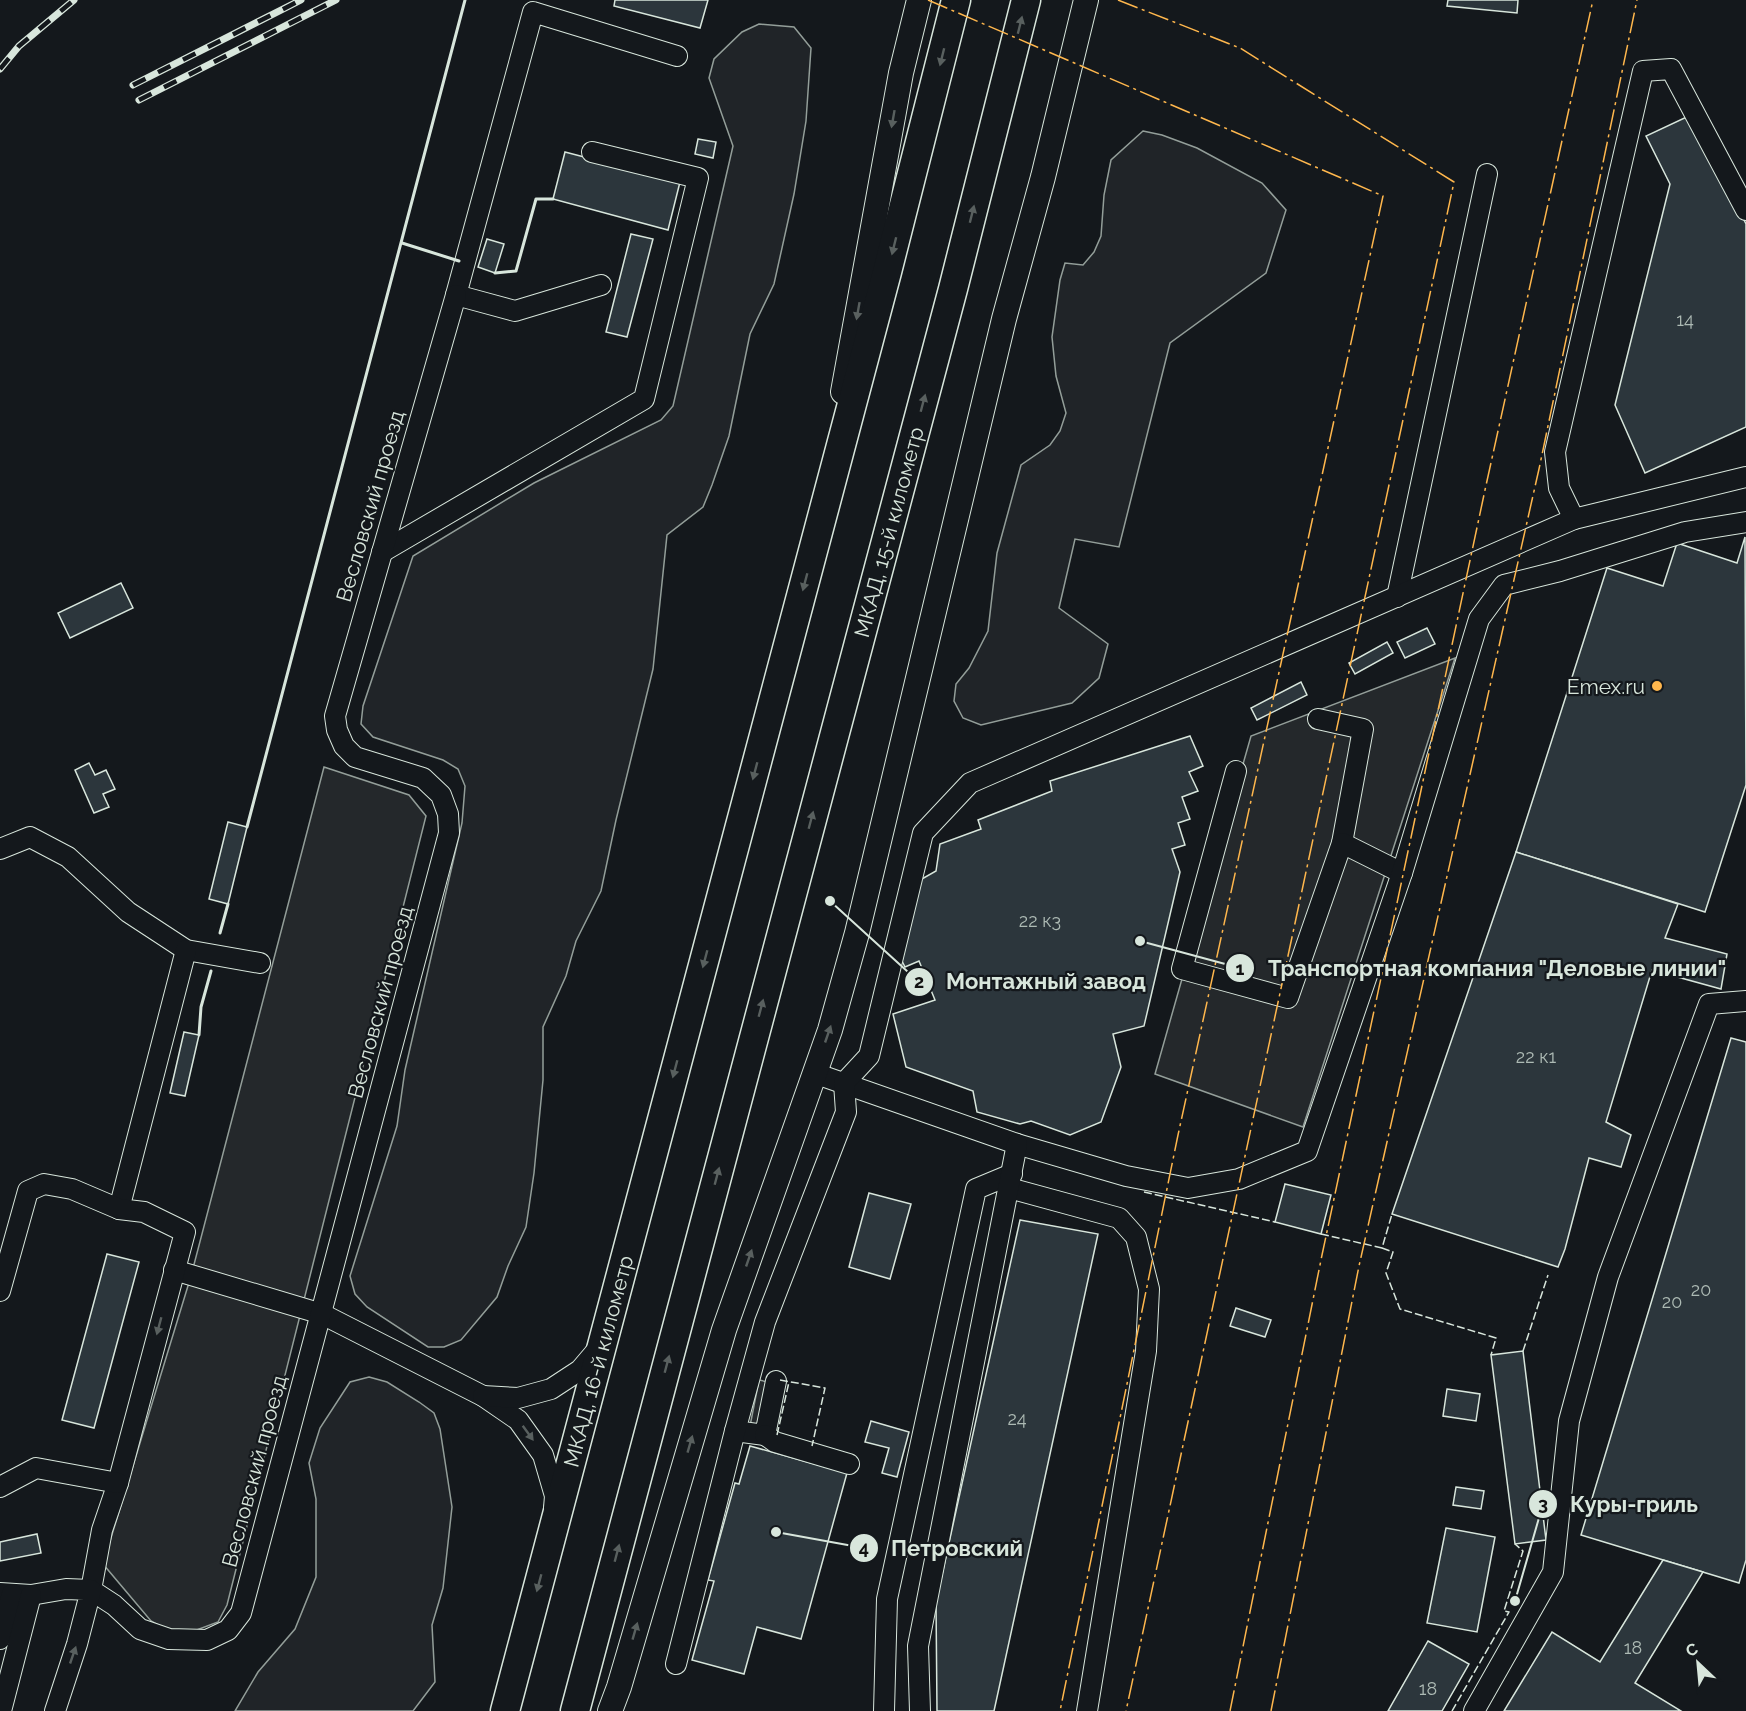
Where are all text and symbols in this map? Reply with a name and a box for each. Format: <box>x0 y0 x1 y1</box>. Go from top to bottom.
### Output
one-way arrow <box>1015 16 1025 34</box>
one-way arrow <box>936 48 946 66</box>
one-way arrow <box>888 109 897 128</box>
one-way arrow <box>968 205 977 223</box>
one-way arrow <box>889 237 898 255</box>
one-way arrow <box>853 301 862 320</box>
house number: 14 <box>1676 309 1694 330</box>
one-way arrow <box>918 393 928 412</box>
street label: Весловский проезд <box>331 407 409 605</box>
street label: МКАД, 15-й километр <box>848 424 928 640</box>
one-way arrow <box>799 573 809 592</box>
place label: Emex.ru <box>1567 674 1645 699</box>
marker: Emex.ru <box>1650 679 1664 693</box>
one-way arrow <box>749 762 759 780</box>
one-way arrow <box>807 811 817 829</box>
street label: Весловский проезд <box>342 903 418 1101</box>
house number: 22 к3 <box>1019 910 1061 931</box>
callout: Транспортная компания "Деловые линии" <box>1225 948 1738 988</box>
one-way arrow <box>699 950 709 968</box>
text: Транспортная компания "Деловые линии" <box>1268 955 1726 981</box>
text: 1 <box>1236 958 1245 979</box>
callout: Монтажный завод <box>904 962 1158 1002</box>
text: Монтажный завод <box>946 968 1146 994</box>
text: 2 <box>914 971 924 992</box>
one-way arrow <box>757 999 767 1018</box>
one-way arrow <box>824 1025 834 1043</box>
house number: 22 к1 <box>1516 1046 1556 1067</box>
one-way arrow <box>670 1060 680 1079</box>
one-way arrow <box>712 1167 722 1185</box>
one-way arrow <box>745 1249 755 1267</box>
street label: МКАД, 16-й километр <box>558 1252 638 1470</box>
house number: 20 <box>1691 1279 1711 1300</box>
house number: 20 <box>1662 1291 1682 1312</box>
one-way arrow <box>154 1317 163 1335</box>
one-way arrow <box>662 1355 672 1374</box>
street label: Весловский проезд <box>216 1372 292 1570</box>
house number: 24 <box>1007 1408 1027 1429</box>
one-way arrow <box>522 1425 534 1441</box>
one-way arrow <box>686 1435 695 1453</box>
callout: Куры-гриль <box>1528 1484 1710 1524</box>
text: Куры-гриль <box>1570 1491 1698 1517</box>
text: 3 <box>1538 1493 1548 1514</box>
callout: Петровский <box>849 1528 1035 1568</box>
text: Петровский <box>891 1535 1023 1561</box>
text: 4 <box>859 1537 869 1558</box>
one-way arrow <box>612 1544 622 1562</box>
one-way arrow <box>534 1574 544 1592</box>
one-way arrow <box>631 1622 640 1640</box>
north arrow <box>1668 1633 1728 1693</box>
house number: 18 <box>1624 1637 1642 1658</box>
text: С <box>1683 1639 1701 1661</box>
one-way arrow <box>69 1646 79 1664</box>
house number: 18 <box>1419 1678 1437 1699</box>

